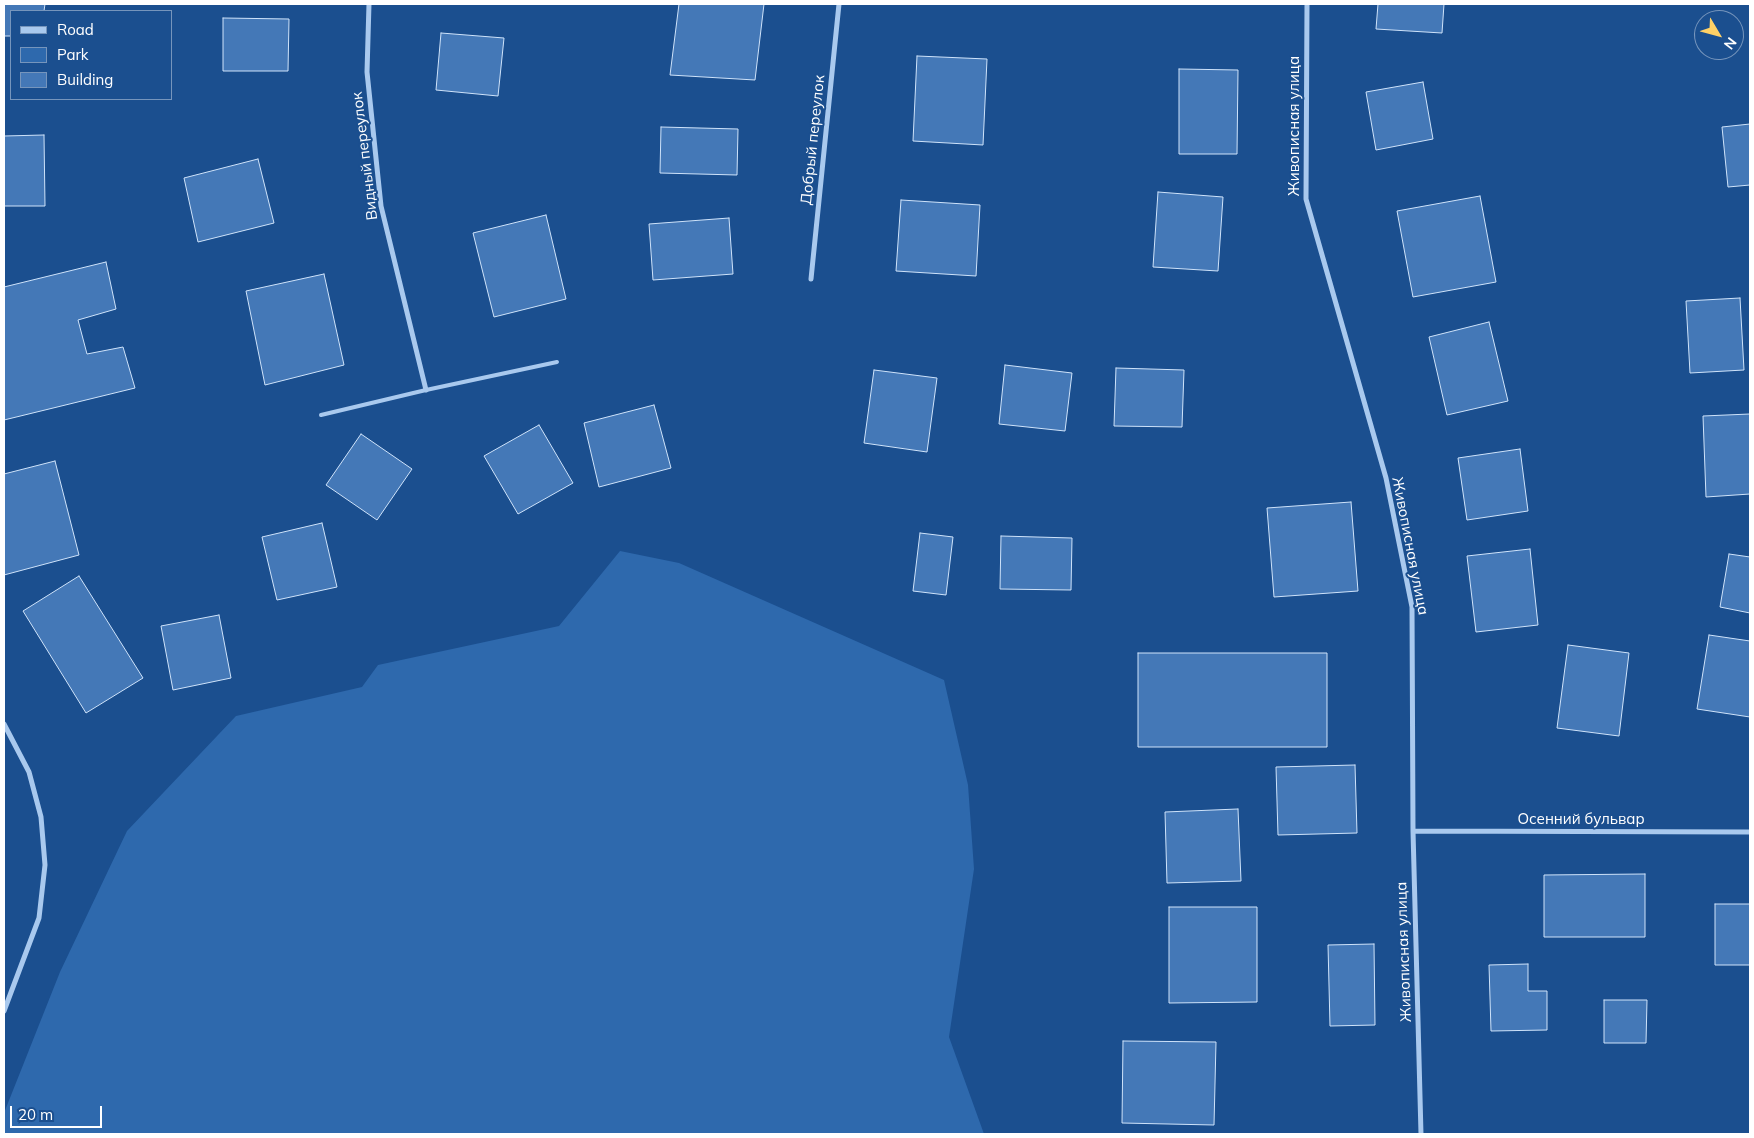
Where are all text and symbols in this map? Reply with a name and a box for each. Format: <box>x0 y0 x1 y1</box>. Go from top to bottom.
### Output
legend <box>10 10 172 100</box>
north arrow <box>1694 10 1744 60</box>
text: Road <box>57 20 94 39</box>
text: N <box>1720 34 1741 53</box>
text: Park <box>57 45 89 64</box>
street label: Живописная улица <box>1285 56 1303 196</box>
text: Building <box>57 70 113 89</box>
street label: Добрый переулок <box>797 74 829 206</box>
street label: Видный переулок <box>348 91 382 221</box>
street label: Живописная улица <box>1388 475 1432 617</box>
street label: Осенний бульвар <box>1517 810 1645 828</box>
street label: Живописная улица <box>1393 882 1415 1022</box>
scale bar <box>12 1096 105 1128</box>
text: 20 m <box>18 1105 53 1124</box>

